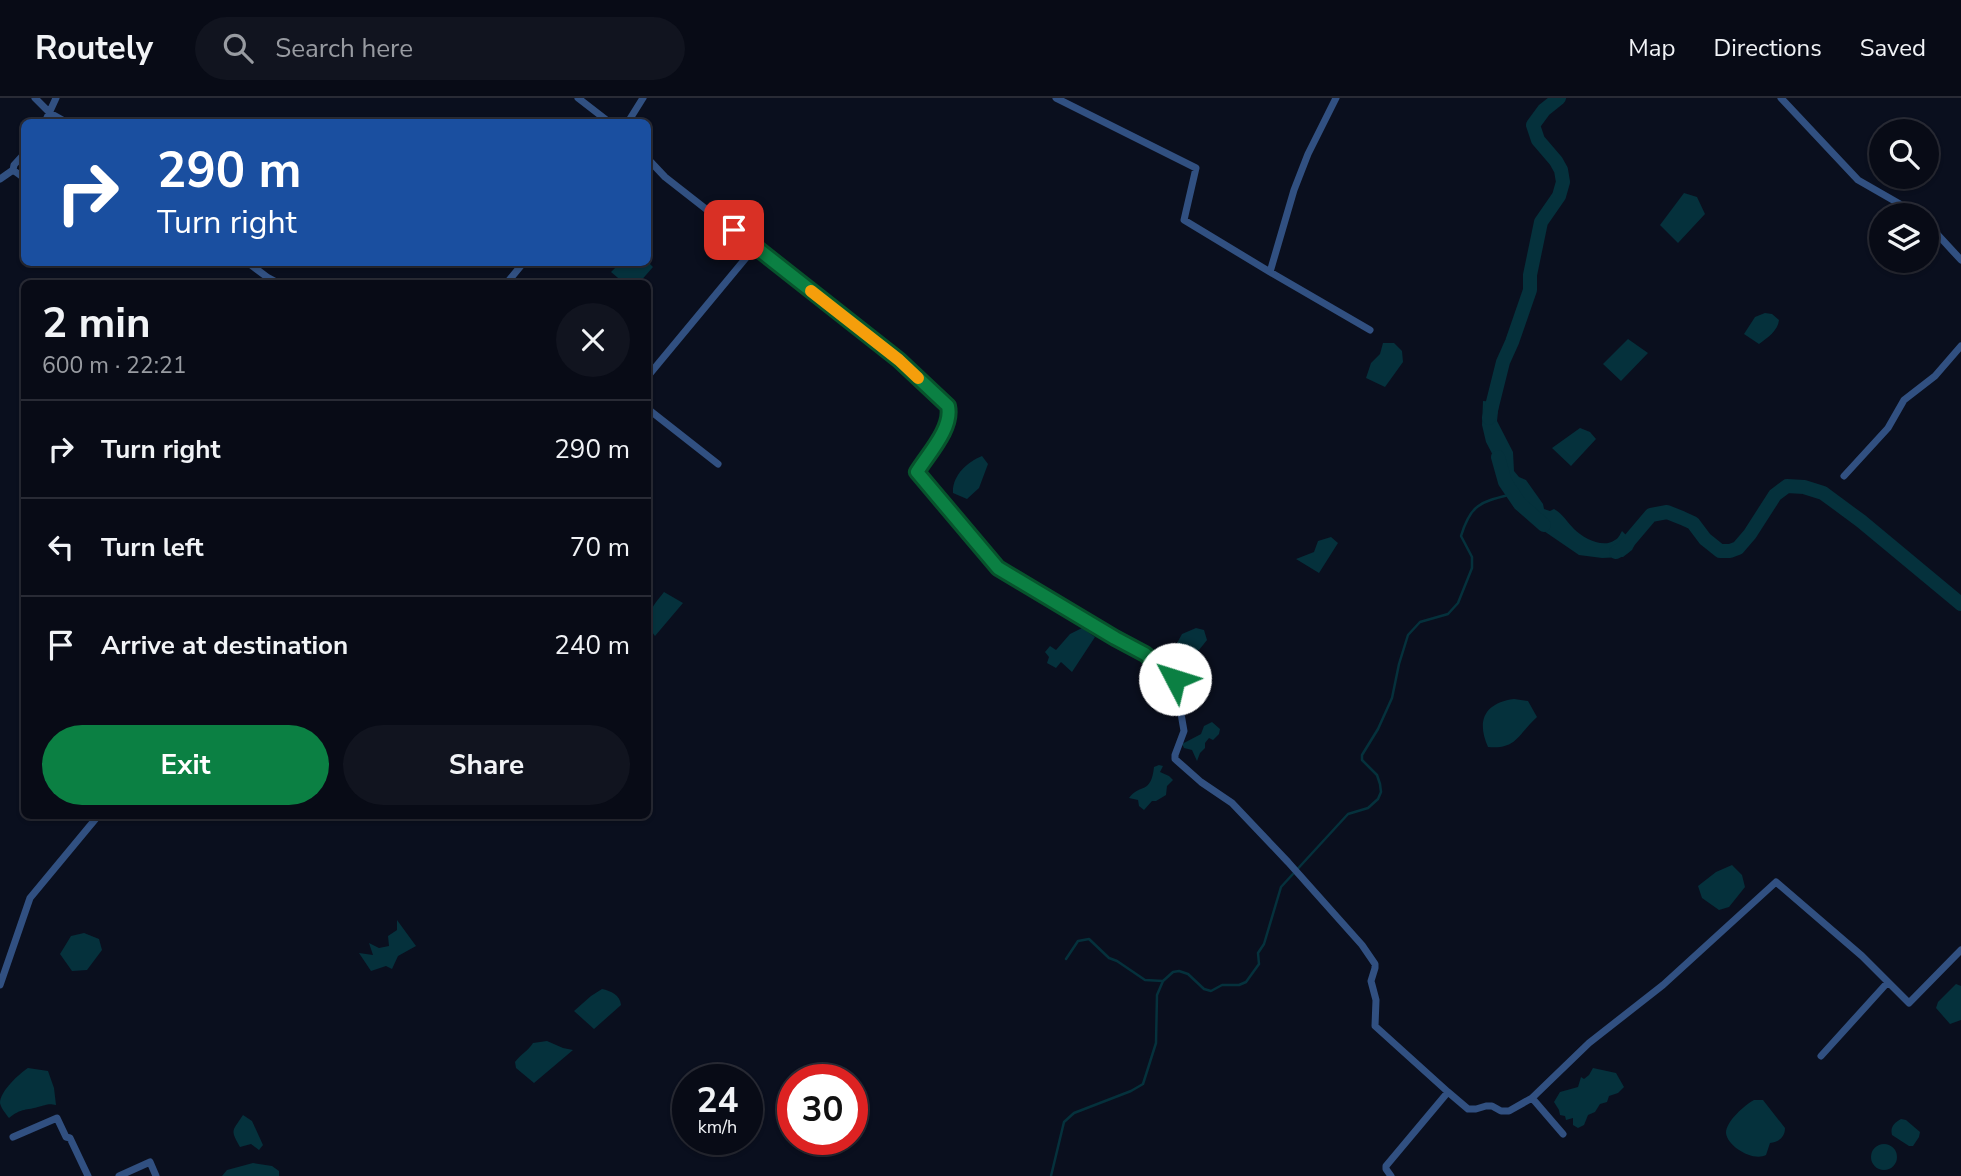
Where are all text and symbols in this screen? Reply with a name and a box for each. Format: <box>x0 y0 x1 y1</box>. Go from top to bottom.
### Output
search box <box>195 17 685 80</box>
text: Routely <box>35 26 153 71</box>
icon: search <box>219 29 257 67</box>
text: Search here <box>275 31 413 66</box>
text: Map <box>1628 32 1675 64</box>
text: Directions <box>1713 32 1822 64</box>
text: Saved <box>1860 32 1926 64</box>
map controls <box>1869 119 1939 273</box>
button: search <box>1869 119 1939 189</box>
text: 290 m <box>157 137 301 204</box>
icon: right <box>42 147 133 238</box>
pin <box>704 200 764 260</box>
text: Turn right <box>157 201 297 244</box>
button: layers <box>1869 203 1939 273</box>
icon: arrive <box>715 211 753 249</box>
text: 2 min <box>42 295 151 352</box>
button: close <box>556 303 630 377</box>
text: 600 m · 22:21 <box>42 350 187 381</box>
icon: right <box>42 430 80 468</box>
text: Turn right <box>101 432 220 467</box>
text: 290 m <box>554 432 630 467</box>
icon: left <box>42 528 80 566</box>
text: Turn left <box>101 530 204 565</box>
text: 70 m <box>570 530 630 565</box>
icon: arrive <box>42 626 80 664</box>
text: Arrive at destination <box>101 628 348 663</box>
text: 240 m <box>554 628 630 663</box>
position arrow <box>1138 642 1212 716</box>
button: Exit <box>42 725 329 805</box>
button: Share <box>343 725 630 805</box>
speed limit sign: 30 <box>777 1064 868 1155</box>
text: 24 <box>696 1077 739 1124</box>
text: km/h <box>698 1115 737 1139</box>

